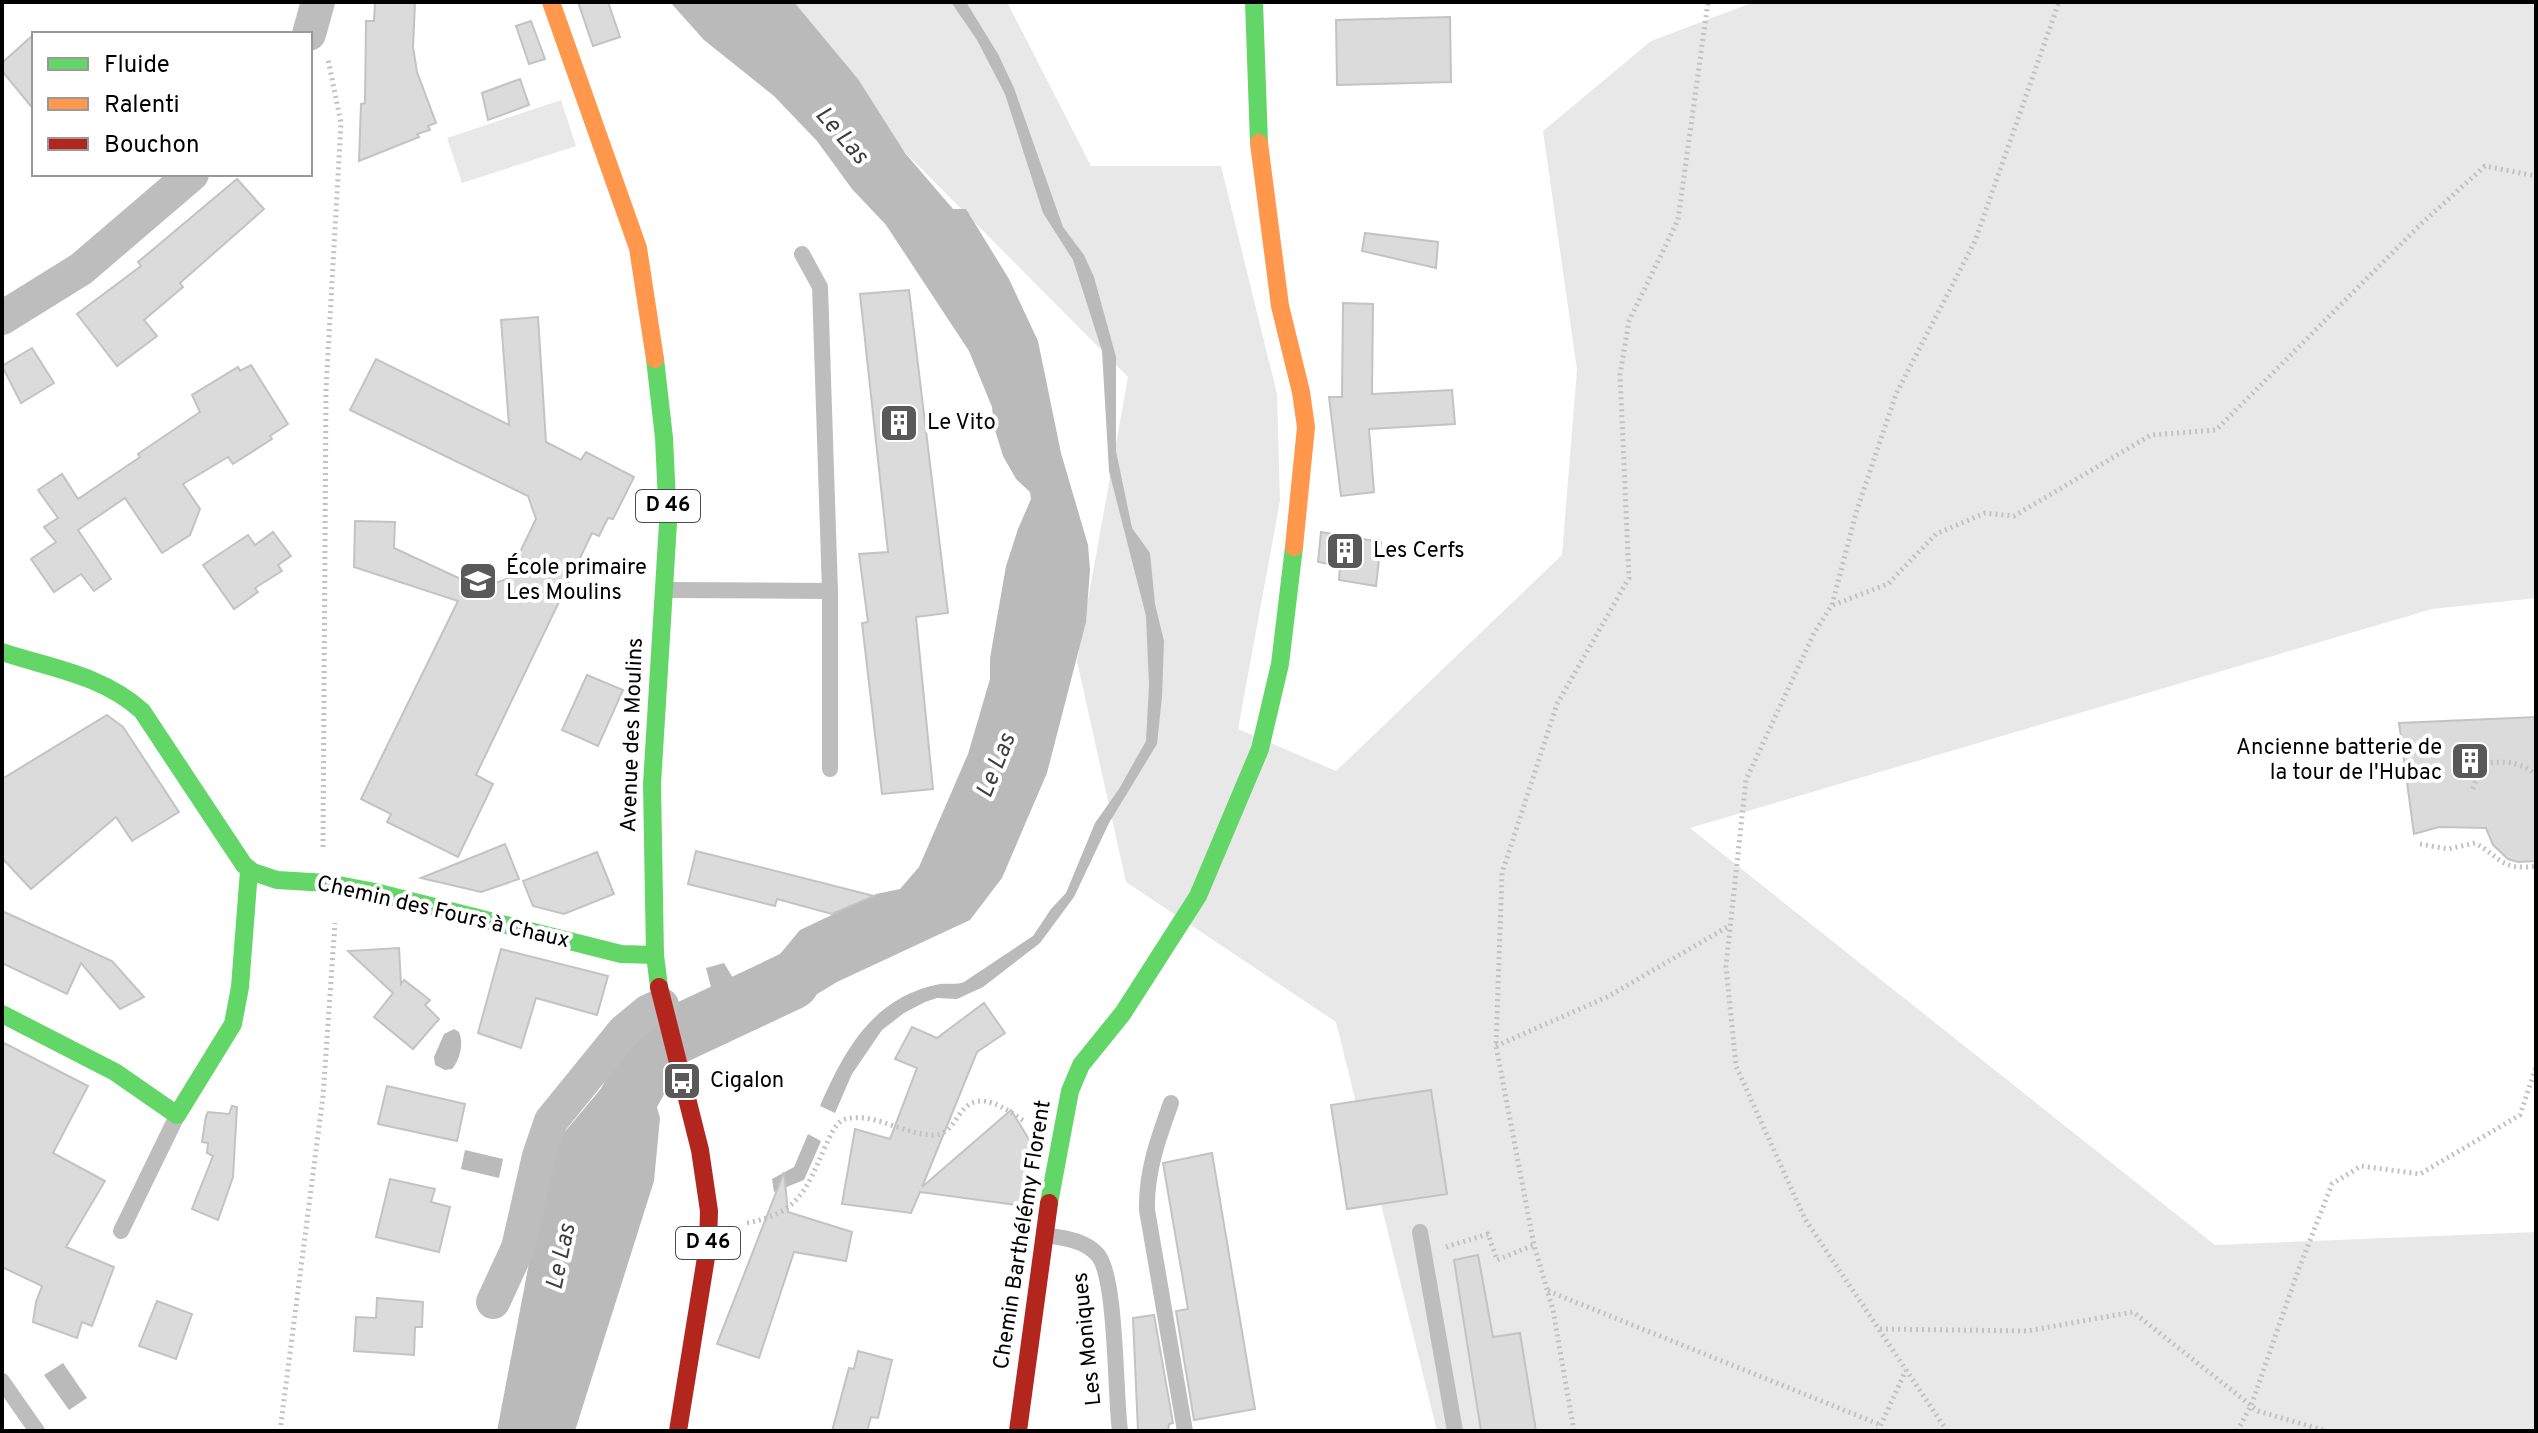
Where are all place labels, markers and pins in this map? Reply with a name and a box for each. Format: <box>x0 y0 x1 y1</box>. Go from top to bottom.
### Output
building icon: Le Vito <box>878 402 920 444</box>
place label: Le Vito <box>927 410 996 437</box>
building icon: Les Cerfs <box>1324 530 1366 572</box>
place label: Les Cerfs <box>1373 538 1465 565</box>
place label: École primaire Les Moulins <box>506 553 647 607</box>
school or university icon: École primaire Les Moulins <box>457 560 499 602</box>
place label: Ancienne batterie de la tour de l'Hubac <box>2236 735 2442 787</box>
building icon: Ancienne batterie de la tour de l'Hubac <box>2449 740 2491 782</box>
bus stop icon: Cigalon <box>661 1060 703 1102</box>
place label: Cigalon <box>710 1068 784 1095</box>

